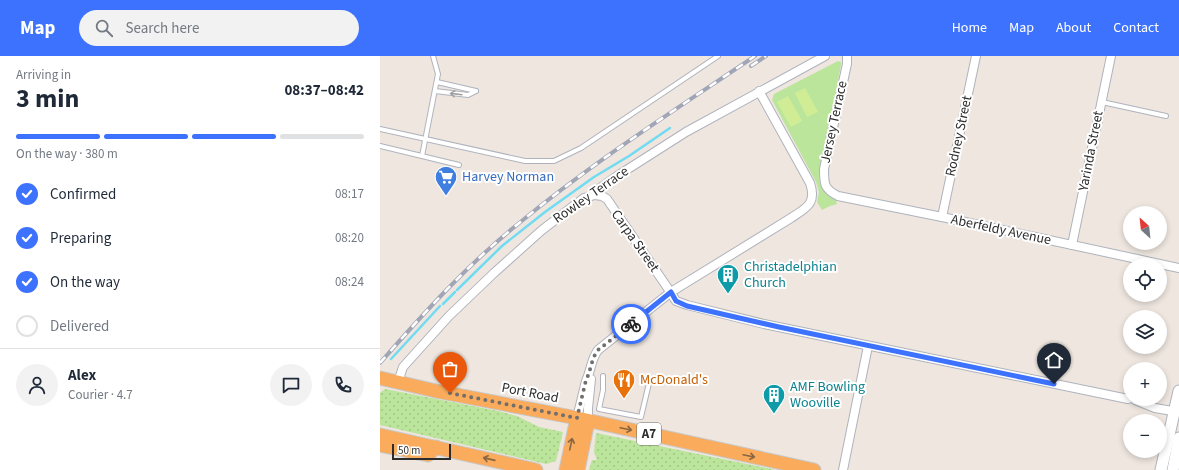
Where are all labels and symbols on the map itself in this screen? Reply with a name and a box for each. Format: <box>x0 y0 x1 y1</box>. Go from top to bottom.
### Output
street label: Jersey Terrace <box>816 79 852 165</box>
one-way arrow <box>450 90 463 98</box>
street label: Rodney Street <box>941 93 977 178</box>
street label: Yarinda Street <box>1073 109 1109 194</box>
street label: Rowley Terrace <box>549 161 633 229</box>
supermarket icon: Harvey Norman <box>433 164 459 197</box>
place label: Harvey Norman <box>462 167 554 187</box>
street label: Carpa Street <box>606 206 664 277</box>
north arrow <box>1123 206 1167 250</box>
street label: Aberfeldy Avenue <box>949 210 1053 250</box>
place label: Christadelphian Church <box>744 257 837 293</box>
building icon: Christadelphian Church <box>715 262 741 295</box>
courier <box>611 304 651 344</box>
pin <box>1037 343 1071 384</box>
pin <box>433 352 467 393</box>
restaurant icon: McDonald's <box>611 367 637 400</box>
place label: McDonald's <box>640 370 708 390</box>
place label: AMF Bowling Wooville <box>790 377 865 413</box>
street label: Port Road <box>500 378 560 408</box>
building icon: AMF Bowling Wooville <box>761 382 787 415</box>
road number: A7 <box>637 423 661 445</box>
one-way arrow <box>619 426 632 434</box>
one-way arrow <box>568 438 576 451</box>
scale bar <box>392 442 451 461</box>
one-way arrow <box>742 452 755 460</box>
one-way arrow <box>483 454 496 462</box>

